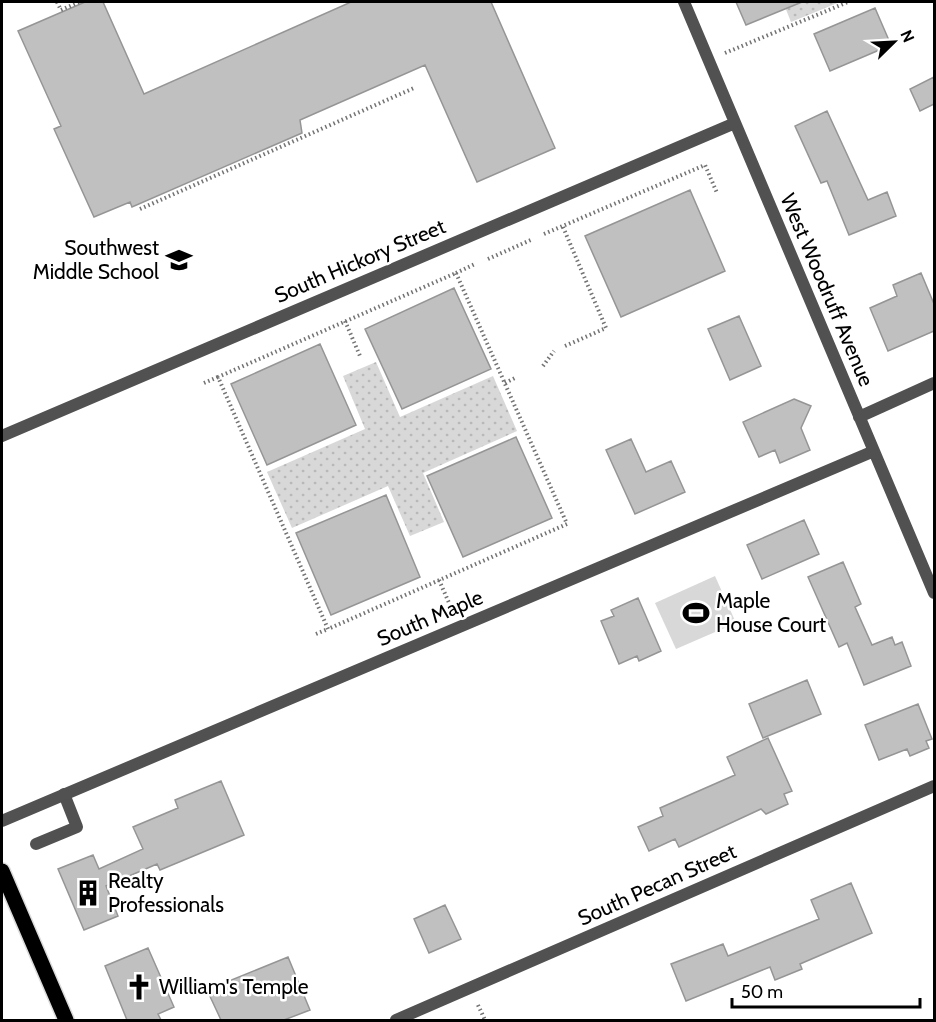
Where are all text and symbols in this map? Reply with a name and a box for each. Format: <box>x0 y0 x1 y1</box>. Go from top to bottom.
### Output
north arrow <box>864 12 924 72</box>
text: N <box>896 27 918 45</box>
street label: West Woodruff Avenue <box>776 190 879 390</box>
street label: South Hickory Street <box>271 213 449 308</box>
place label: Southwest Middle School <box>33 235 159 284</box>
school or university icon: Southwest Middle School <box>164 245 194 275</box>
street label: South Maple <box>373 584 487 651</box>
place label: Maple House Court <box>716 588 826 637</box>
sports icon: Maple House Court <box>681 598 711 628</box>
street label: South Pecan Street <box>574 838 740 931</box>
place label: Realty Professionals <box>108 868 224 917</box>
building icon: Realty Professionals <box>73 878 103 908</box>
scale bar <box>732 971 920 1009</box>
church icon: William's Temple <box>124 972 154 1002</box>
place label: William's Temple <box>159 974 309 999</box>
text: 50 m <box>741 981 783 1003</box>

